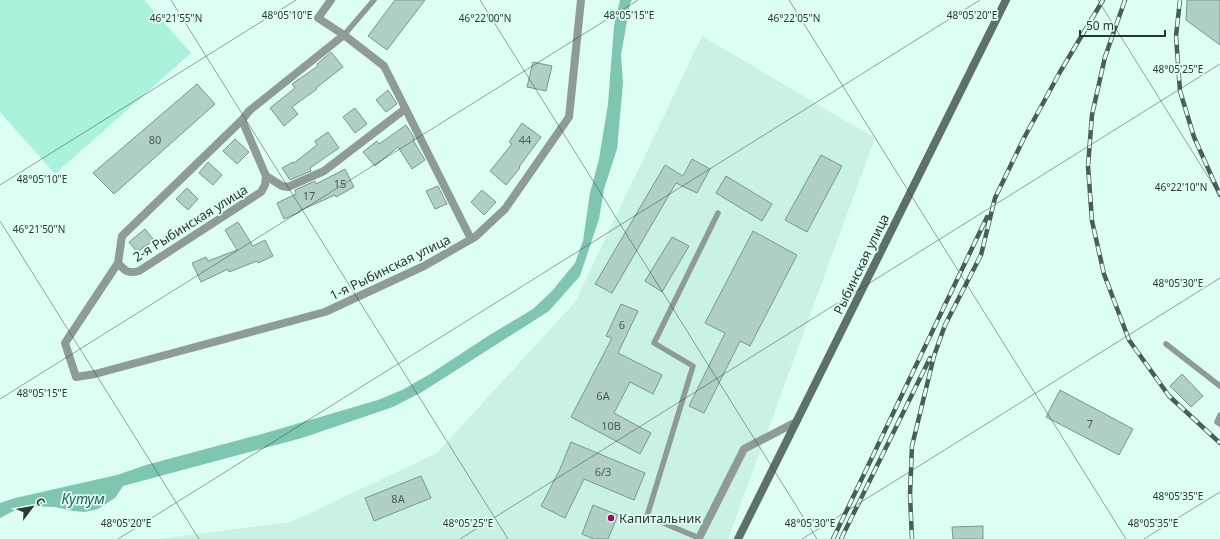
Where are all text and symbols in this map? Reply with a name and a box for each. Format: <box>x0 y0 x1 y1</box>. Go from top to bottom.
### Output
text: 48°05'10"E <box>262 8 312 22</box>
text: 48°05'15"E <box>604 8 654 22</box>
text: 48°05'20"E <box>947 8 997 22</box>
text: 46°21'55"N <box>150 11 202 25</box>
text: 46°22'00"N <box>459 11 511 25</box>
text: 46°22'05"N <box>768 11 820 25</box>
scale bar <box>1080 12 1165 38</box>
text: 50 m <box>1086 17 1114 34</box>
text: 48°05'25"E <box>1153 62 1203 76</box>
house number: 80 <box>149 132 161 147</box>
house number: 44 <box>519 132 532 147</box>
text: 48°05'10"E <box>17 172 67 186</box>
house number: 15 <box>334 176 346 191</box>
street label: 2-я Рыбинская улица <box>129 180 251 266</box>
text: 46°22'10"N <box>1155 180 1207 194</box>
house number: 17 <box>303 188 315 203</box>
street label: Рыбинская улица <box>829 211 893 317</box>
text: 46°21'50"N <box>13 222 65 236</box>
street label: 1-я Рыбинская улица <box>327 230 453 304</box>
text: 48°05'30"E <box>1153 276 1203 290</box>
house number: 6 <box>619 317 625 332</box>
text: 48°05'15"E <box>17 386 67 400</box>
house number: 6А <box>596 388 611 403</box>
house number: 7 <box>1087 416 1093 431</box>
house number: 10В <box>601 418 621 433</box>
house number: 6/3 <box>595 464 611 479</box>
north arrow <box>12 487 52 527</box>
water label: Кутум <box>61 489 105 508</box>
text: 48°05'35"E <box>1153 489 1203 503</box>
house number: 8А <box>391 491 406 506</box>
text: С <box>33 494 49 508</box>
place label: Капитальник <box>619 509 701 527</box>
marker: Капитальник <box>606 513 616 523</box>
text: 48°05'20"E <box>101 516 151 530</box>
text: 48°05'25"E <box>443 516 493 530</box>
text: 48°05'30"E <box>785 516 835 530</box>
text: 48°05'35"E <box>1128 516 1178 530</box>

